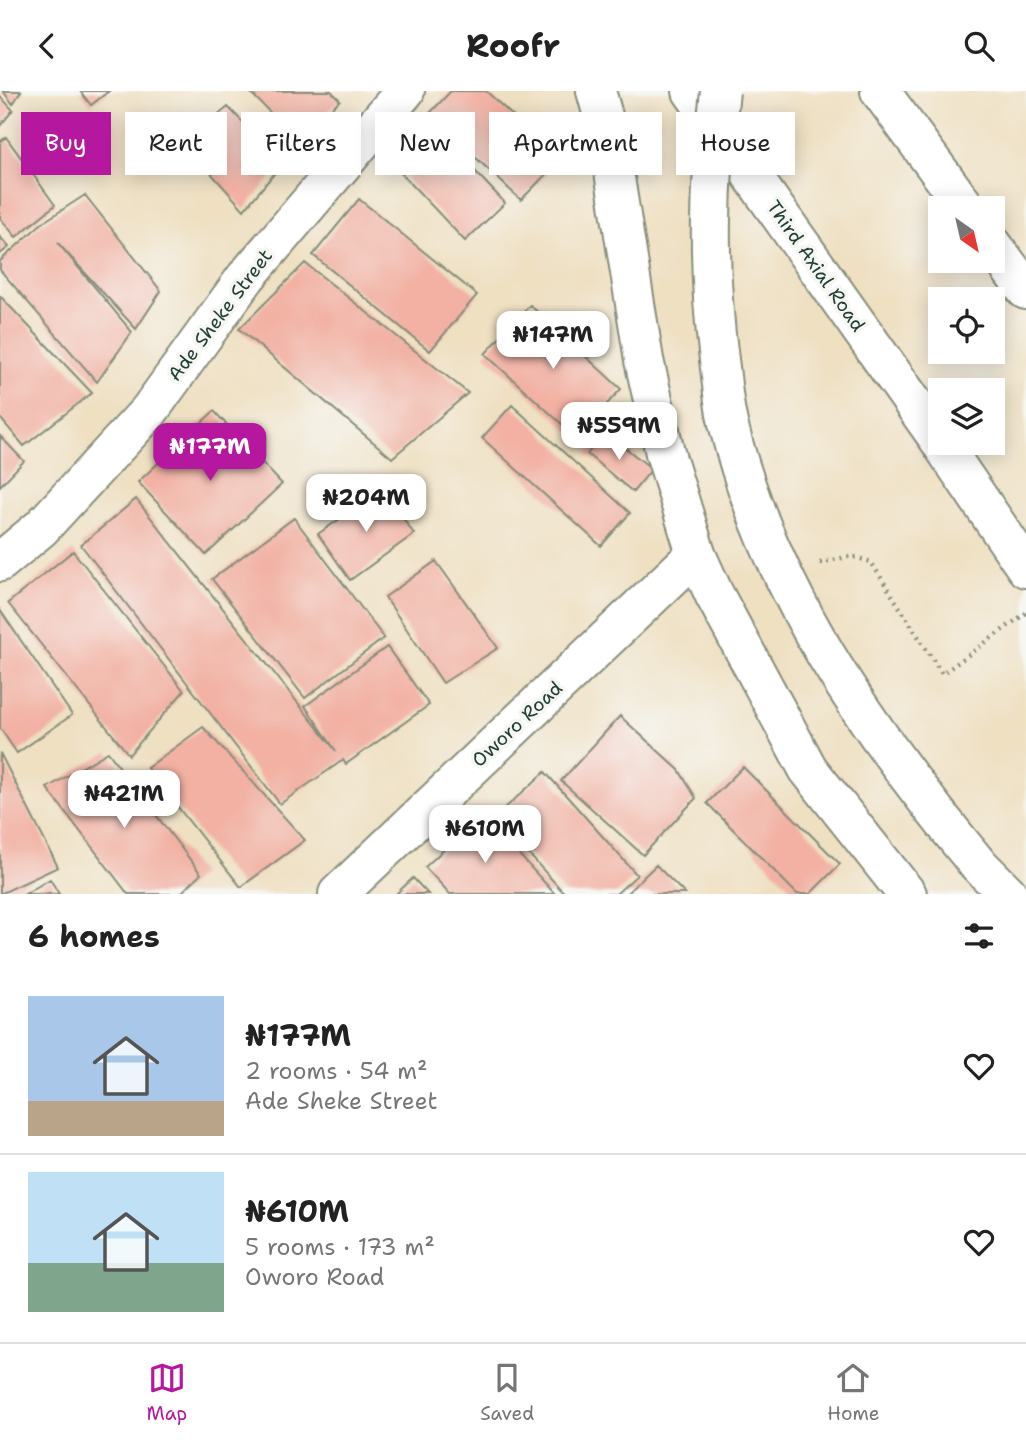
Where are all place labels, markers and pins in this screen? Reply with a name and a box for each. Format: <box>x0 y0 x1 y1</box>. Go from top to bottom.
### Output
pin: ₦147M <box>504 311 602 371</box>
pin: ₦559M <box>570 403 668 462</box>
pin: ₦177M <box>161 423 259 483</box>
pin: ₦204M <box>317 475 415 534</box>
pin: ₦421M <box>75 771 173 830</box>
pin: ₦610M <box>436 805 534 865</box>

